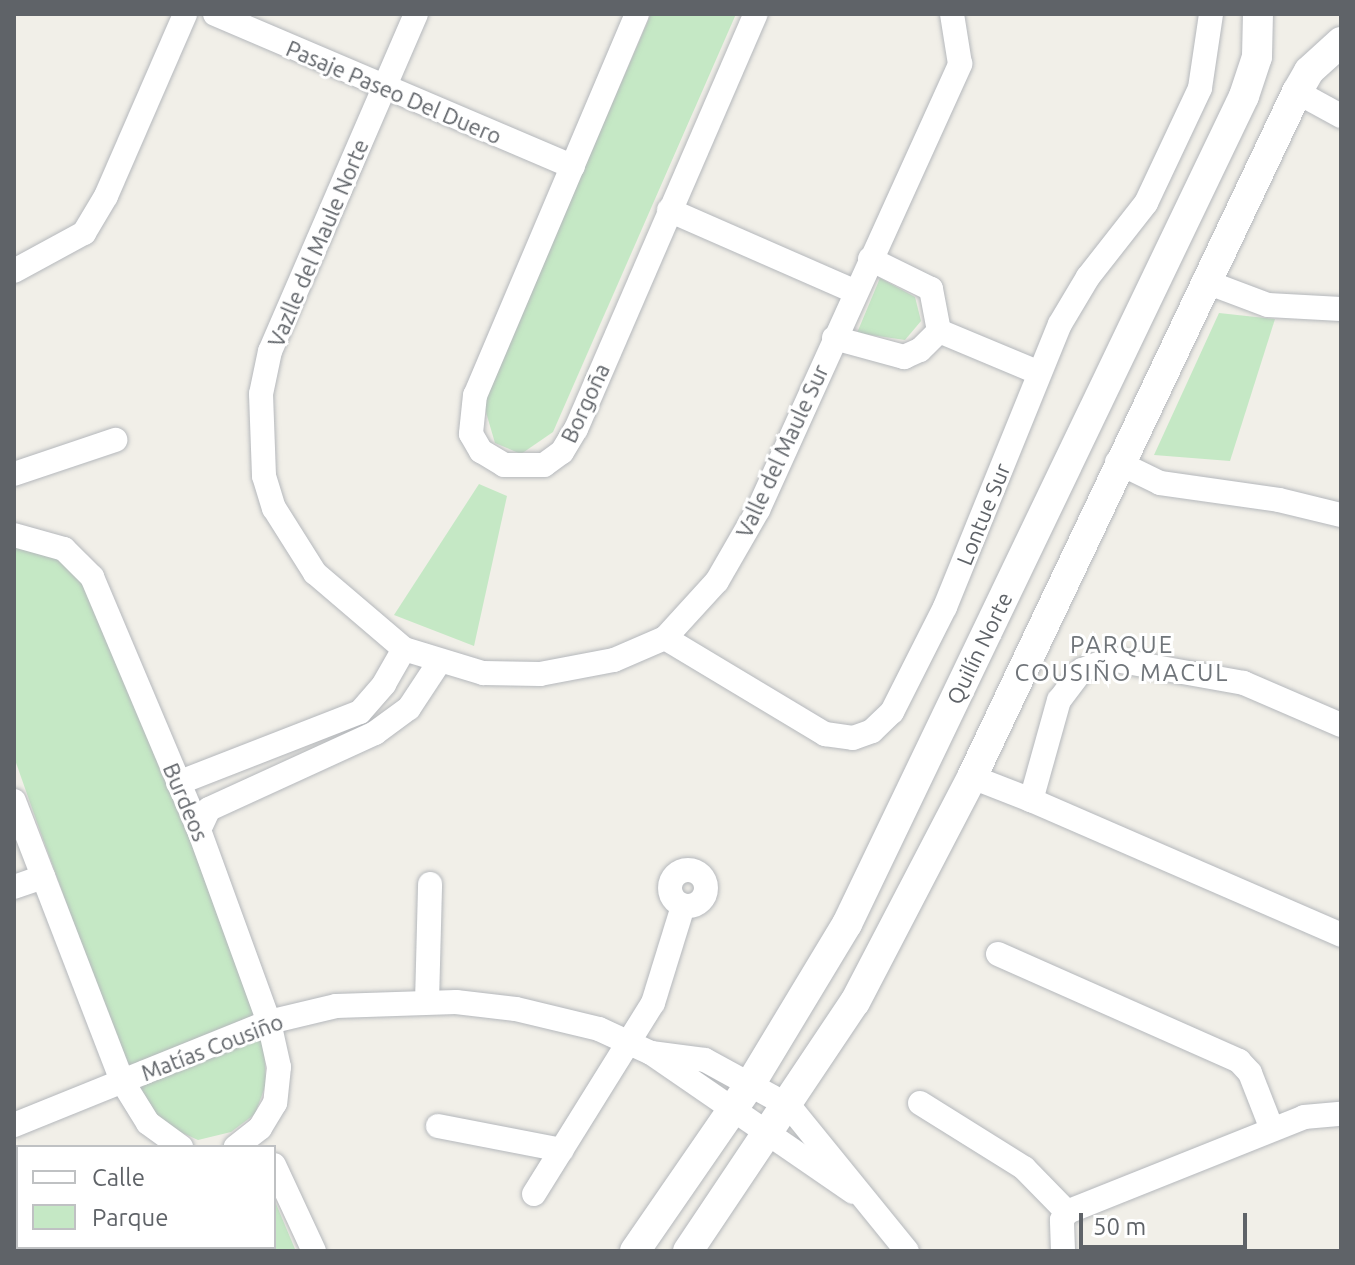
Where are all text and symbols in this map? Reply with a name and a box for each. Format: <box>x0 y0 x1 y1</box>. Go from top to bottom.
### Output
street label: Pasaje Paseo Del Duero <box>282 35 506 149</box>
street label: Vazlle del Maule Norte <box>262 135 374 351</box>
street label: Borgoña <box>555 359 615 447</box>
street label: Valle del Maule Sur <box>730 360 834 542</box>
street label: Lontue Sur <box>951 459 1015 569</box>
street label: Quilín Norte <box>941 588 1017 708</box>
district label: PARQUE COUSIÑO MACUL <box>1015 631 1229 687</box>
street label: Burdeos <box>158 759 214 845</box>
street label: Matías Cousiño <box>137 1008 287 1086</box>
legend <box>16 1145 276 1249</box>
text: Calle <box>92 1164 145 1191</box>
scale bar <box>1083 1197 1251 1247</box>
text: Parque <box>92 1204 169 1231</box>
text: 50 m <box>1093 1213 1146 1240</box>

